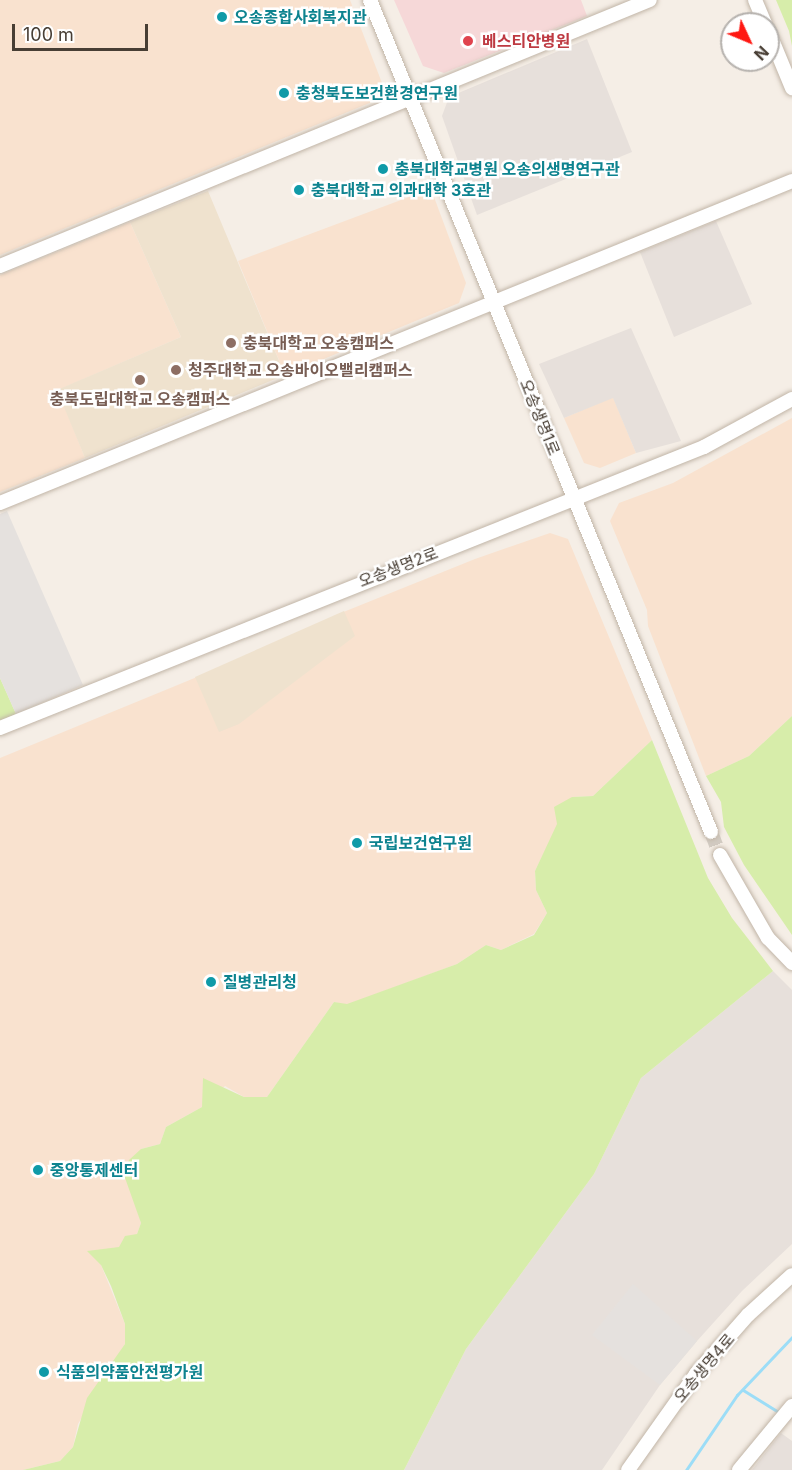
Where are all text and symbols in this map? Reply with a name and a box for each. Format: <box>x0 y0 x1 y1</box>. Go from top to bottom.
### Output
place label: 오송종합사회복지관 <box>234 7 366 27</box>
marker: 오송종합사회복지관 <box>215 10 229 24</box>
scale bar <box>15 12 152 50</box>
north arrow <box>720 12 780 72</box>
text: 100 m <box>23 24 74 45</box>
place label: 베스티안병원 <box>482 31 570 51</box>
marker: 베스티안병원 <box>459 32 477 50</box>
text: N <box>750 42 773 64</box>
place label: 충청북도보건환경연구원 <box>296 83 458 103</box>
marker: 충청북도보건환경연구원 <box>277 86 291 100</box>
place label: 충북대학교병원 오송의생명연구관 <box>395 159 620 179</box>
marker: 충북대학교병원 오송의생명연구관 <box>376 162 390 176</box>
place label: 충북대학교 의과대학 3호관 <box>311 180 491 200</box>
marker: 충북대학교 의과대학 3호관 <box>292 183 306 197</box>
place label: 충북대학교 오송캠퍼스 <box>243 333 394 353</box>
marker: 충북대학교 오송캠퍼스 <box>224 336 238 350</box>
place label: 청주대학교 오송바이오밸리캠퍼스 <box>188 360 413 380</box>
marker: 청주대학교 오송바이오밸리캠퍼스 <box>169 363 183 377</box>
marker: 충북도립대학교 오송캠퍼스 <box>133 373 147 387</box>
street label: 오송생명1로 <box>516 376 564 458</box>
place label: 충북도립대학교 오송캠퍼스 <box>50 389 230 409</box>
street label: 오송생명2로 <box>356 543 440 591</box>
place label: 국립보건연구원 <box>369 833 472 853</box>
marker: 국립보건연구원 <box>350 836 364 850</box>
place label: 질병관리청 <box>223 972 297 992</box>
marker: 질병관리청 <box>204 975 218 989</box>
place label: 중앙통제센터 <box>50 1160 138 1180</box>
marker: 중앙통제센터 <box>31 1163 45 1177</box>
street label: 오송생명4로 <box>670 1330 738 1406</box>
place label: 식품의약품안전평가원 <box>56 1362 203 1382</box>
marker: 식품의약품안전평가원 <box>37 1365 51 1379</box>

